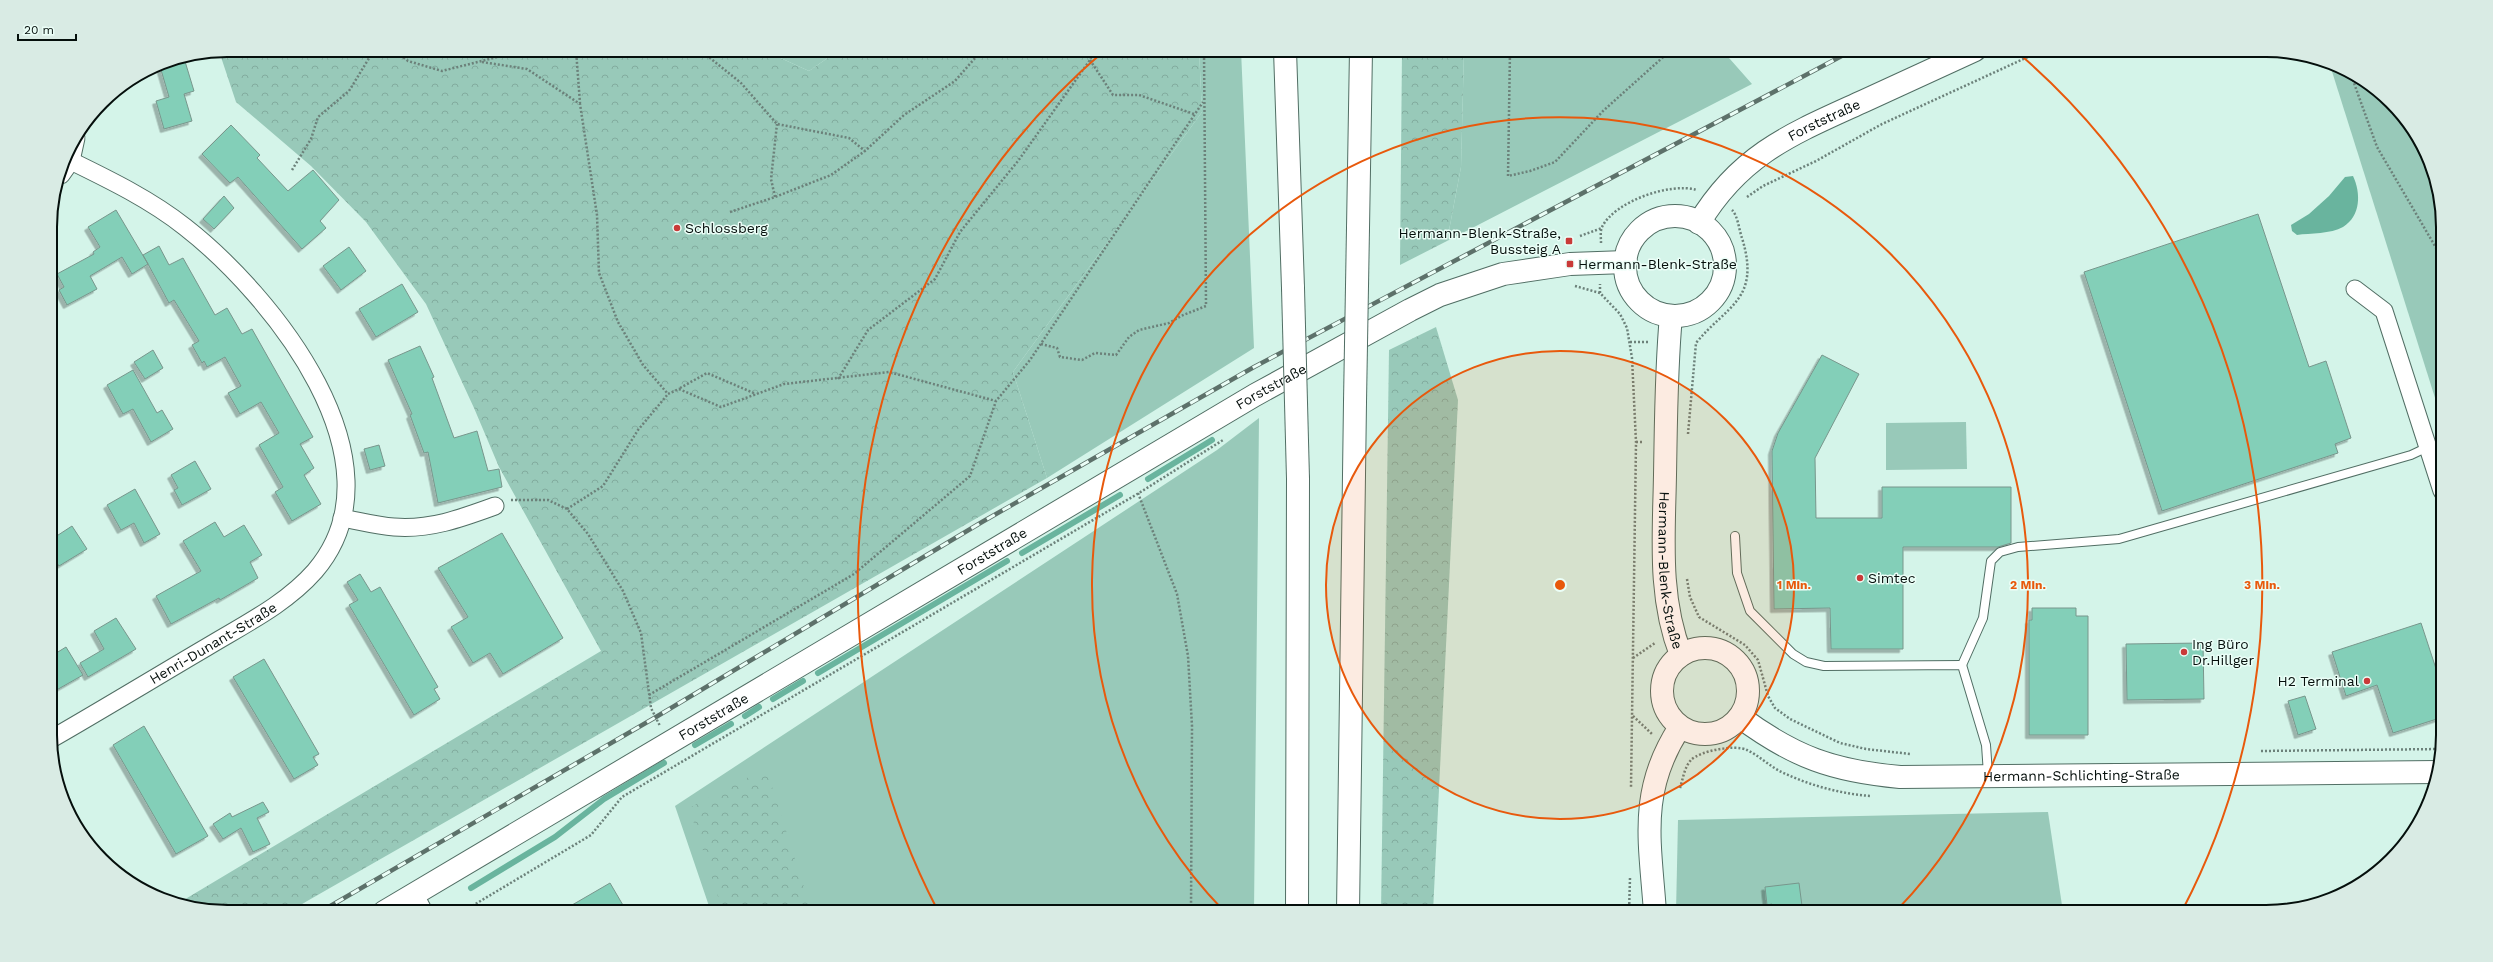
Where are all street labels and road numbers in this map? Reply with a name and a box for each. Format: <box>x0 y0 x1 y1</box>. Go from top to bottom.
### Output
street label: Forststraße <box>1785 96 1862 144</box>
street label: Forststraße <box>1233 360 1309 413</box>
street label: Hermann-Blenk-Straße <box>1656 491 1686 651</box>
street label: Forststraße <box>954 524 1030 578</box>
street label: Henri-Dunant-Straße <box>147 599 280 687</box>
street label: Forststraße <box>676 690 751 743</box>
street label: Hermann-Schlichting-Straße <box>1983 766 2180 784</box>

